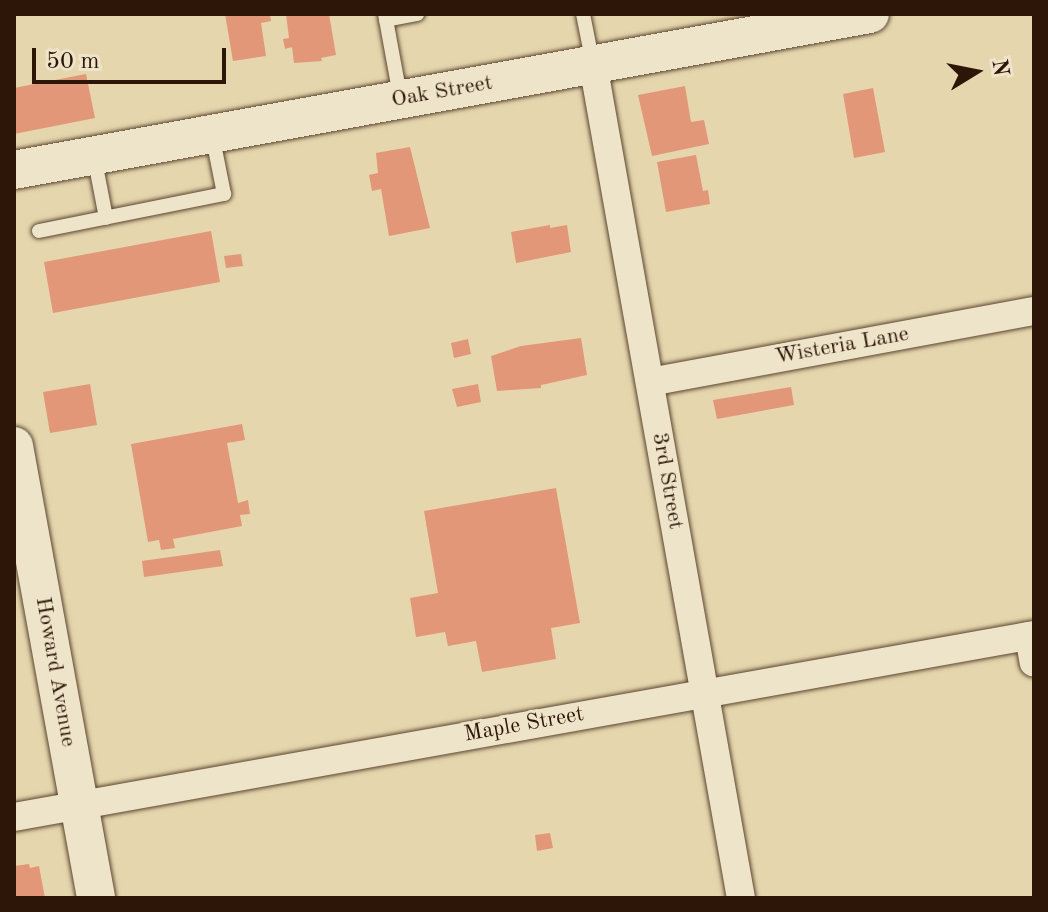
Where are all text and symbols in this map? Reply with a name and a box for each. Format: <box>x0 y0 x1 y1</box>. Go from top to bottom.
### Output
scale bar <box>36 32 230 82</box>
north arrow <box>936 32 1016 112</box>
text: 50 m <box>46 50 100 74</box>
text: N <box>987 58 1012 78</box>
street label: Oak Street <box>389 70 495 114</box>
street label: Wisteria Lane <box>773 321 911 371</box>
street label: 3rd Street <box>646 431 688 531</box>
street label: Howard Avenue <box>29 595 81 749</box>
street label: Maple Street <box>462 701 586 749</box>

